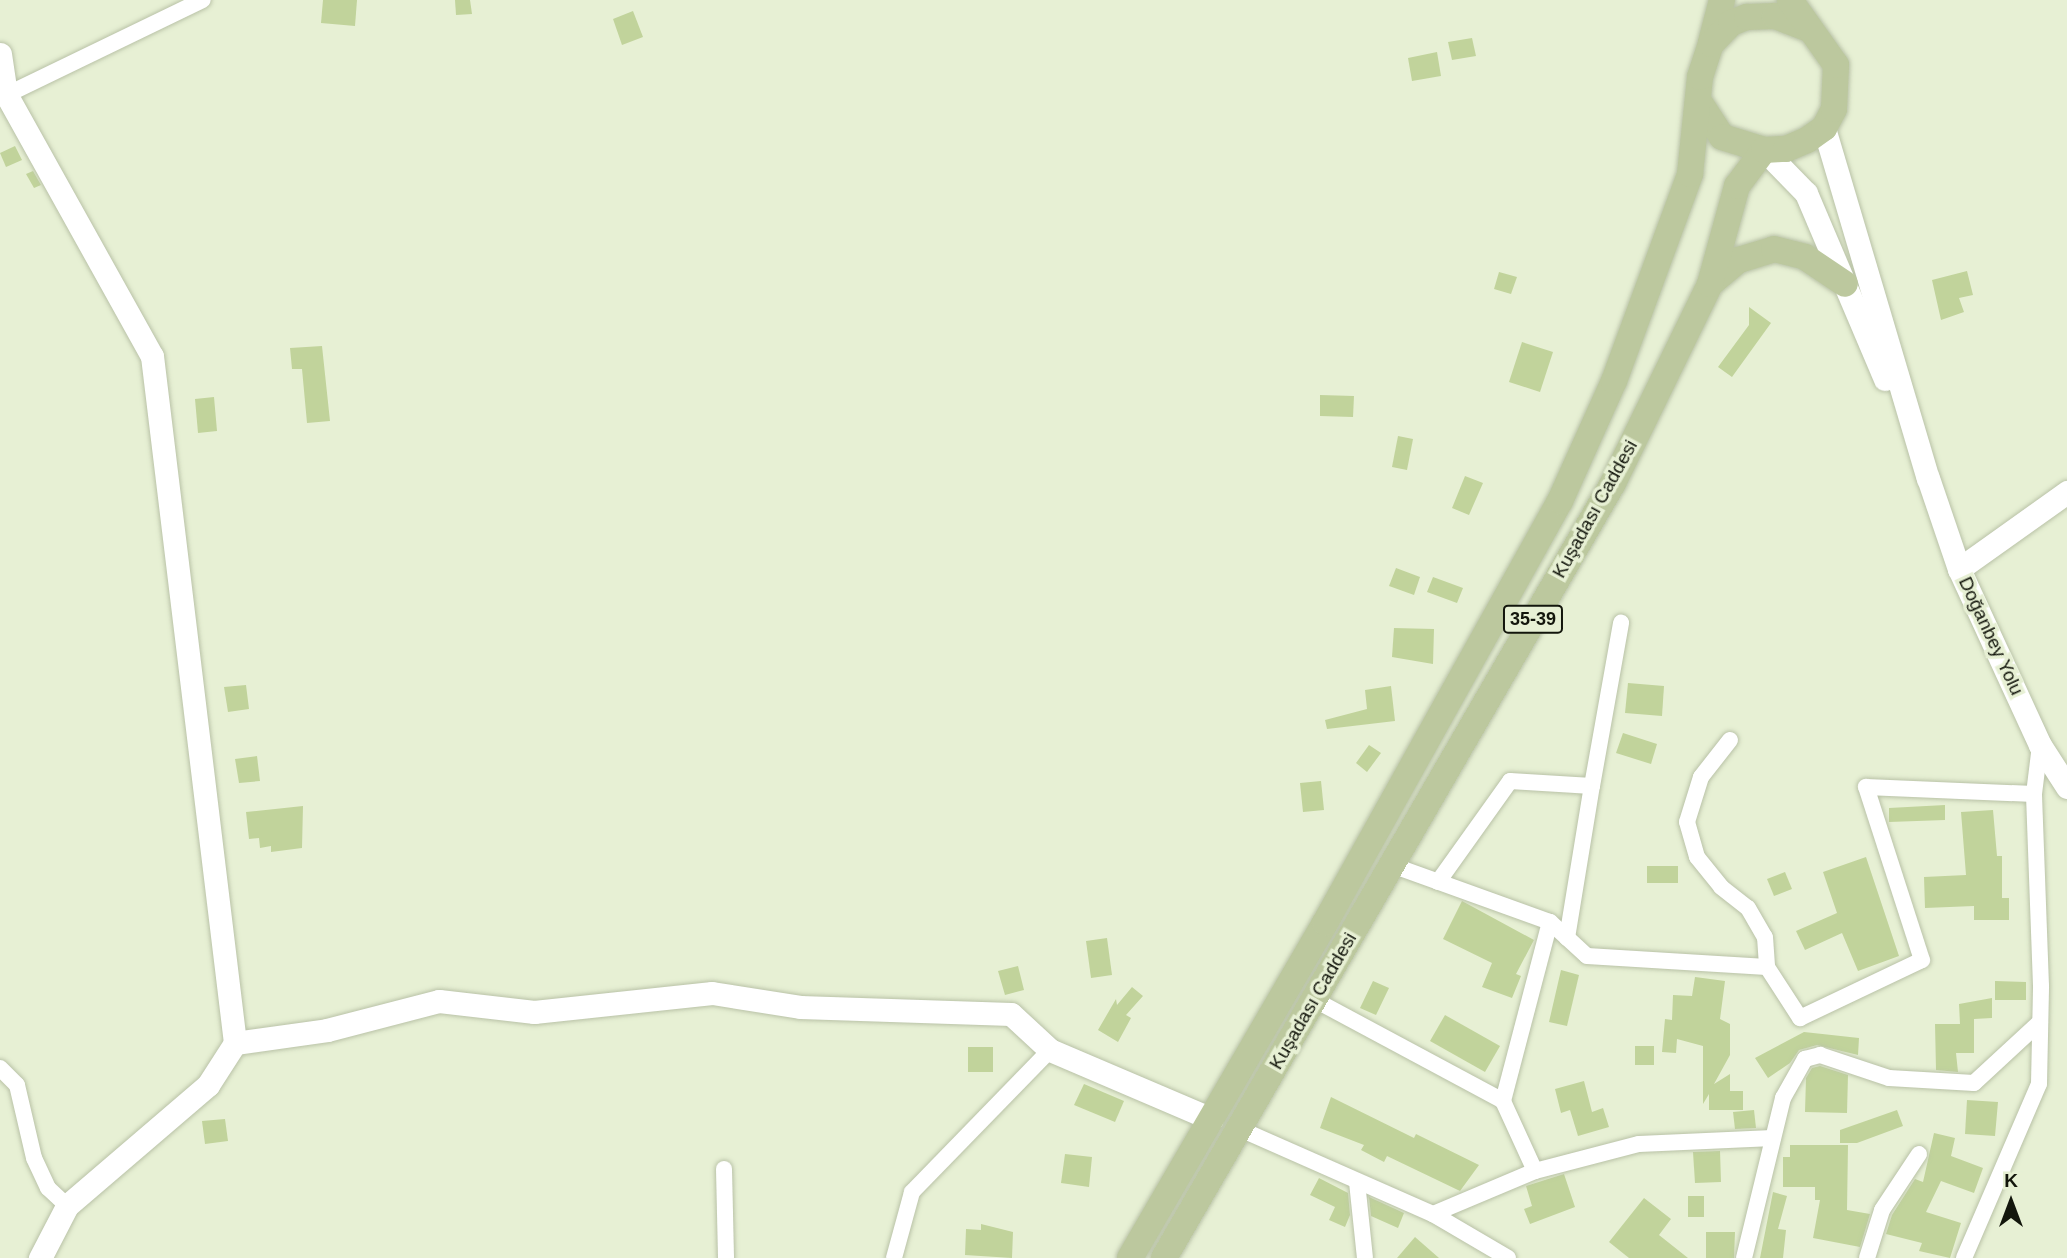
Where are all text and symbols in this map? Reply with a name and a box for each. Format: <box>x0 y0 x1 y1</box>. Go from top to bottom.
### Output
street label: Kuşadası Caddesi <box>1548 436 1642 582</box>
street label: Doğanbey Yolu <box>1954 573 2028 699</box>
road number: 35-39 <box>1502 604 1564 634</box>
street label: Kuşadası Caddesi <box>1265 929 1361 1073</box>
north arrow <box>1976 1167 2046 1237</box>
text: K <box>2004 1170 2018 1191</box>

